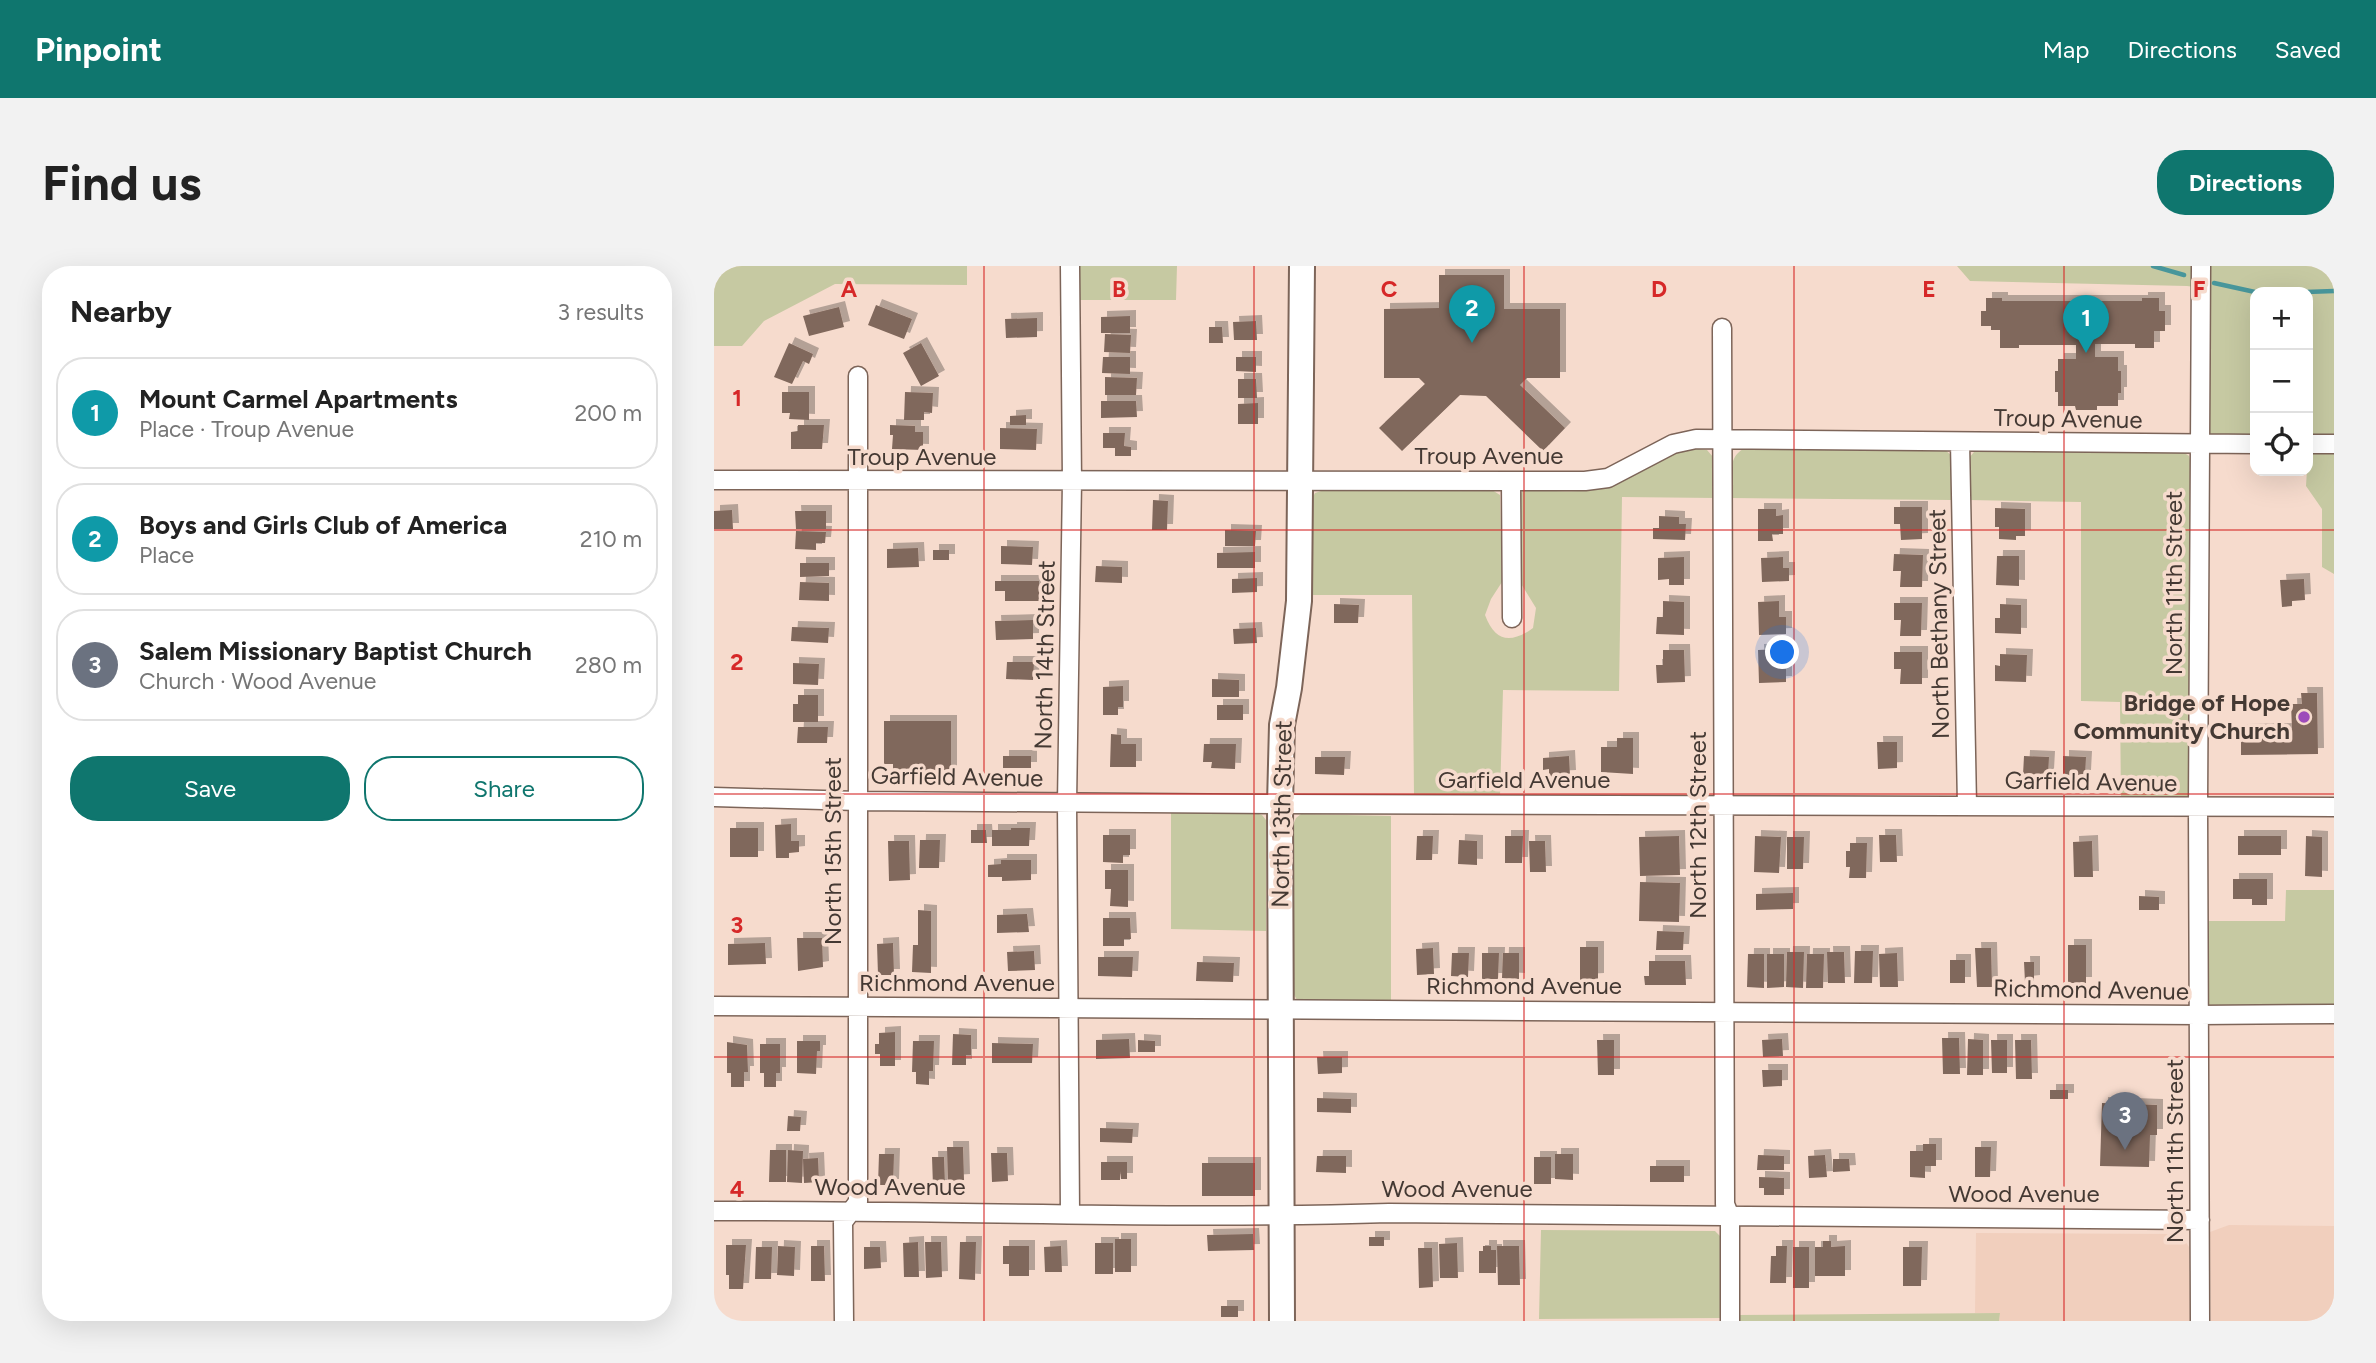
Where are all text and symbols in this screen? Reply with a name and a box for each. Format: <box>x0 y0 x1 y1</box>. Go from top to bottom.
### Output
text: Pinpoint <box>35 30 162 69</box>
text: Map <box>2043 35 2089 64</box>
text: Directions <box>2127 35 2237 64</box>
text: Saved <box>2275 35 2341 64</box>
button: Directions <box>2157 150 2334 215</box>
text: Find us <box>42 153 201 212</box>
text: A <box>841 275 858 303</box>
text: B <box>1112 275 1126 303</box>
text: C <box>1381 275 1398 303</box>
text: D <box>1651 275 1667 303</box>
text: E <box>1922 275 1936 303</box>
text: F <box>2193 275 2206 303</box>
pin: 2 <box>1449 285 1495 343</box>
map controls <box>2250 287 2313 476</box>
button: + <box>2250 287 2313 350</box>
text: Nearby <box>70 293 172 330</box>
pin: 1 <box>2063 295 2109 353</box>
text: 3 results <box>557 298 644 326</box>
button: − <box>2250 350 2313 413</box>
text: Mount Carmel Apartments <box>139 383 458 415</box>
text: 1 <box>732 384 742 412</box>
text: 1 <box>90 399 100 427</box>
text: 200 m <box>574 399 642 427</box>
street label: Troup Avenue <box>1993 403 2143 434</box>
button: locate <box>2250 413 2313 476</box>
text: Place · Troup Avenue <box>139 415 354 443</box>
street label: Troup Avenue <box>1415 441 1563 470</box>
street label: Troup Avenue <box>848 442 996 471</box>
street label: North 11th Street <box>2159 491 2188 675</box>
text: Boys and Girls Club of America <box>139 509 507 541</box>
street label: North Bethany Street <box>1922 509 1955 739</box>
text: 2 <box>88 525 102 553</box>
text: 210 m <box>580 525 642 553</box>
text: Place <box>139 541 194 569</box>
street label: North 14th Street <box>1028 560 1061 750</box>
text: Salem Missionary Baptist Church <box>139 635 532 667</box>
your location <box>1765 635 1799 669</box>
text: 2 <box>730 648 744 676</box>
text: 3 <box>89 651 101 679</box>
text: 280 m <box>575 651 642 679</box>
text: Church · Wood Avenue <box>139 667 376 695</box>
place label: Bridge of Hope Community Church <box>2073 688 2290 745</box>
marker: Bridge of Hope Community Church <box>2296 709 2312 725</box>
street label: North 13th Street <box>1265 720 1298 908</box>
street label: North 12th Street <box>1683 731 1712 919</box>
button: Save <box>70 756 350 821</box>
button: Share <box>364 756 644 821</box>
street label: North 15th Street <box>818 757 847 945</box>
street label: Garfield Avenue <box>870 760 1044 793</box>
street label: Garfield Avenue <box>1438 765 1610 794</box>
street label: Garfield Avenue <box>2004 765 2178 798</box>
text: 3 <box>731 911 743 939</box>
street label: Richmond Avenue <box>859 968 1055 997</box>
street label: Richmond Avenue <box>1426 971 1622 1000</box>
street label: Richmond Avenue <box>1993 973 2189 1006</box>
street label: North 11th Street <box>2160 1059 2189 1243</box>
pin: 3 <box>2102 1092 2148 1150</box>
street label: Wood Avenue <box>814 1172 966 1201</box>
street label: Wood Avenue <box>1381 1174 1533 1203</box>
text: 4 <box>730 1175 744 1203</box>
street label: Wood Avenue <box>1948 1179 2100 1208</box>

